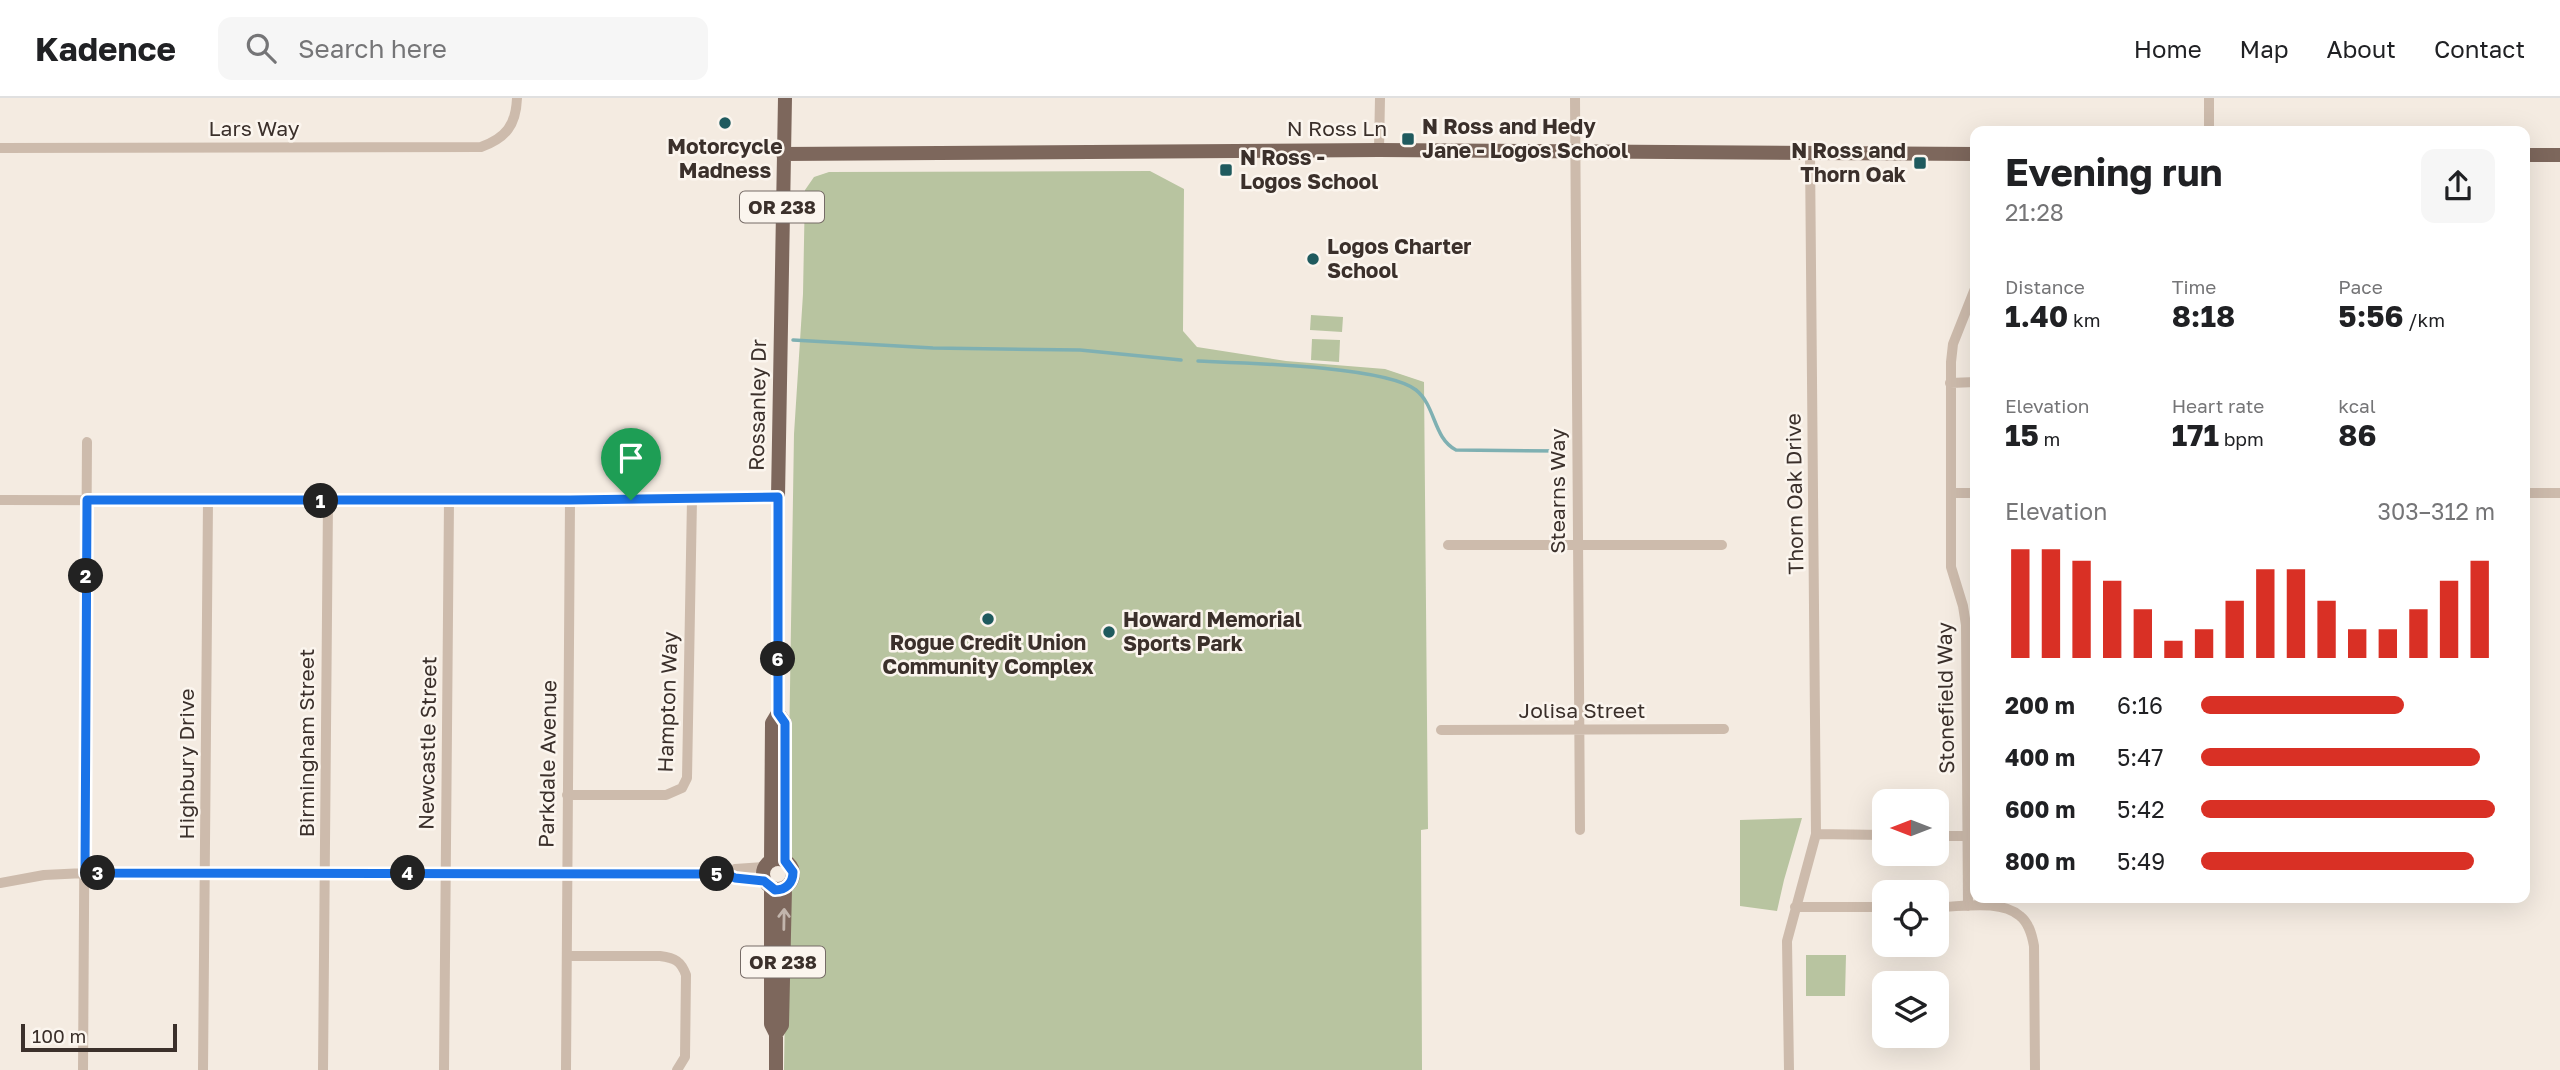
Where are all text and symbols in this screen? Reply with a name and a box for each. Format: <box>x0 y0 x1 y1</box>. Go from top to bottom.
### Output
search box <box>218 17 708 80</box>
text: Kadence <box>35 29 176 68</box>
icon: search <box>242 29 280 67</box>
text: Search here <box>298 33 447 64</box>
text: Home <box>2134 34 2202 63</box>
text: Map <box>2240 34 2289 63</box>
text: About <box>2327 34 2396 63</box>
text: Contact <box>2434 34 2525 63</box>
place label: N Ross and Hedy Jane - Logos School <box>1422 113 1628 163</box>
street label: Lars Way <box>208 115 300 141</box>
marker: Motorcycle Madness <box>717 115 733 131</box>
street label: N Ross Ln <box>1287 115 1387 141</box>
marker: N Ross and Hedy Jane - Logos School <box>1400 131 1416 147</box>
place label: Motorcycle Madness <box>667 133 783 183</box>
place label: N Ross and Thorn Oak <box>1791 137 1906 187</box>
place label: N Ross - Logos School <box>1240 144 1378 194</box>
text: Evening run <box>2005 149 2223 194</box>
button: share <box>2421 149 2495 223</box>
marker: N Ross and Thorn Oak <box>1912 155 1928 171</box>
marker: N Ross - Logos School <box>1218 162 1234 178</box>
road number: OR 238 <box>740 192 824 222</box>
text: 21:28 <box>2005 198 2064 226</box>
place label: Logos Charter School <box>1327 233 1471 283</box>
marker: Logos Charter School <box>1305 251 1321 267</box>
text: Distance <box>2005 275 2085 298</box>
text: Time <box>2172 275 2216 298</box>
text: Pace <box>2338 275 2383 298</box>
text: 1.40 <box>2005 298 2068 334</box>
text: 8:18 <box>2172 298 2235 334</box>
text: 5:56 <box>2338 298 2404 334</box>
text: km <box>2068 308 2101 331</box>
text: /km <box>2404 308 2445 331</box>
street label: Rossanley Dr <box>743 339 771 471</box>
text: Elevation <box>2005 394 2090 417</box>
text: Heart rate <box>2172 394 2264 417</box>
text: kcal <box>2338 394 2376 417</box>
street label: Thorn Oak Drive <box>1780 413 1808 575</box>
text: 15 <box>2005 417 2039 453</box>
text: 171 <box>2172 417 2219 453</box>
text: 86 <box>2338 417 2377 453</box>
text: m <box>2039 427 2060 450</box>
text: bpm <box>2219 427 2264 450</box>
pin <box>601 428 661 500</box>
street label: Stearns Way <box>1544 428 1570 554</box>
icon: arrive <box>612 439 650 477</box>
pin: 1 <box>304 484 338 518</box>
text: 1 <box>316 489 325 512</box>
text: Elevation <box>2005 497 2107 525</box>
text: 303–312 m <box>2378 497 2495 525</box>
pin: 2 <box>68 559 104 594</box>
text: 2 <box>80 564 91 587</box>
place label: Howard Memorial Sports Park <box>1123 606 1302 656</box>
marker: Rogue Credit Union Community Complex <box>980 611 996 627</box>
street label: Stonefield Way <box>1931 622 1959 774</box>
marker: Howard Memorial Sports Park <box>1101 624 1117 640</box>
place label: Rogue Credit Union Community Complex <box>882 629 1094 679</box>
street label: Hampton Way <box>652 631 682 773</box>
pin: 6 <box>760 642 796 676</box>
text: 6 <box>771 647 784 670</box>
street label: Birmingham Street <box>293 649 319 837</box>
street label: Newcastle Street <box>412 656 442 830</box>
street label: Parkdale Avenue <box>533 680 561 848</box>
street label: Highbury Drive <box>173 689 199 839</box>
text: 200 m <box>2005 691 2075 719</box>
text: 6:16 <box>2117 691 2163 719</box>
street label: Jolisa Street <box>1518 697 1646 723</box>
text: 400 m <box>2005 743 2075 771</box>
text: 5:47 <box>2117 743 2163 771</box>
north arrow <box>1872 789 1950 866</box>
map controls <box>1872 789 1949 1048</box>
text: 600 m <box>2005 795 2075 823</box>
text: 5:42 <box>2117 795 2165 823</box>
text: 800 m <box>2005 847 2076 875</box>
text: 5:49 <box>2117 847 2165 875</box>
pin: 3 <box>80 856 116 890</box>
pin: 4 <box>390 856 426 890</box>
pin: 5 <box>700 856 734 892</box>
text: 3 <box>92 861 103 884</box>
text: 4 <box>402 861 413 884</box>
text: 5 <box>711 862 722 885</box>
button: locate <box>1872 880 1949 957</box>
one-way arrow <box>777 907 791 930</box>
road number: OR 238 <box>741 946 825 978</box>
button: layers <box>1872 971 1949 1048</box>
scale bar <box>21 1021 177 1053</box>
text: 100 m <box>32 1024 86 1047</box>

